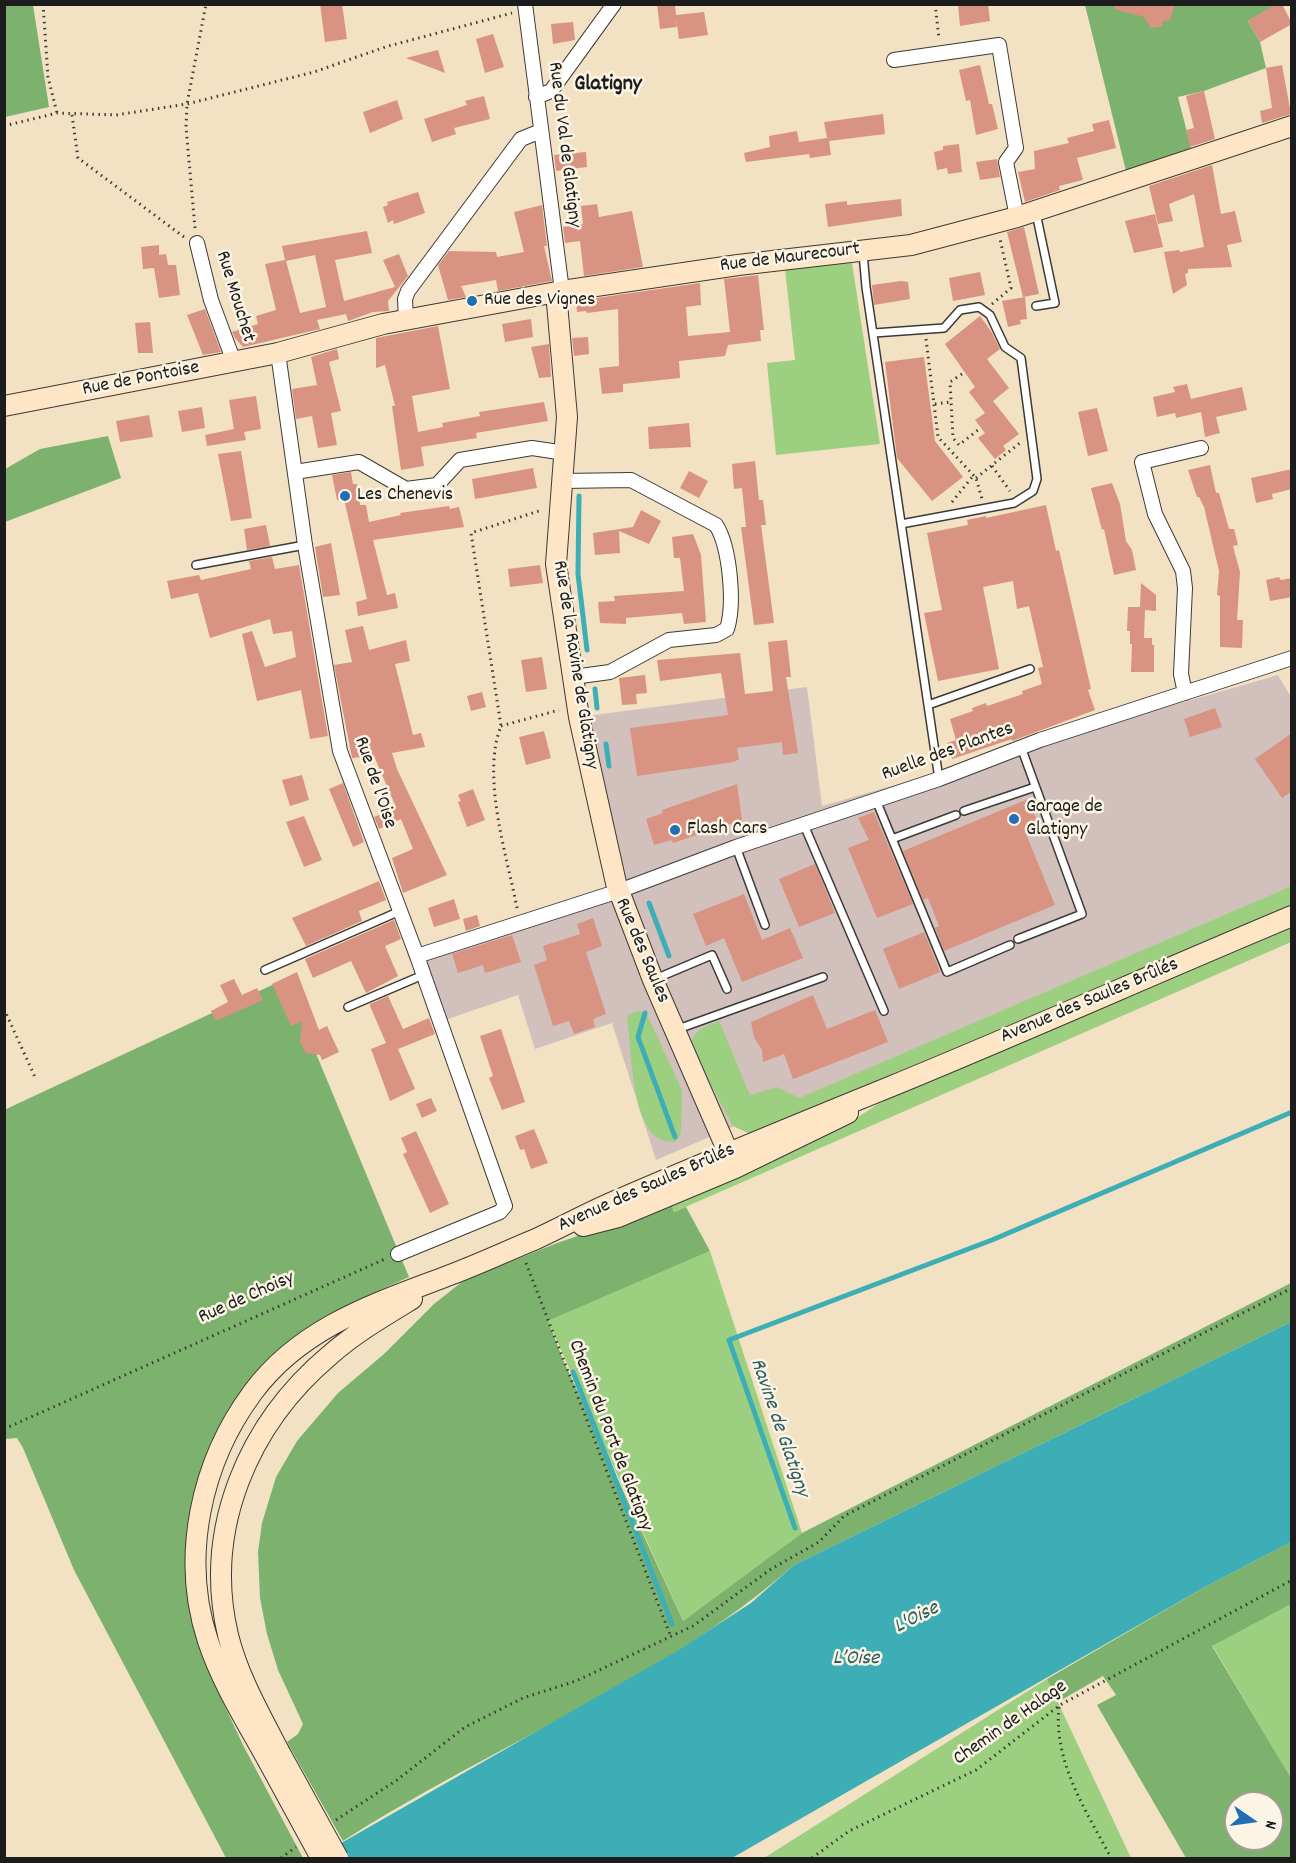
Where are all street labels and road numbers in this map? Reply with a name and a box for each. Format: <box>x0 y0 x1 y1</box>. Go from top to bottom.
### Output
street label: Rue du Val de Glatigny <box>541 61 585 229</box>
street label: Rue de Maurecourt <box>719 239 861 279</box>
street label: Rue Mouchet <box>209 248 259 346</box>
street label: Rue de Pontoise <box>80 357 202 403</box>
street label: Rue de la Ravine de Glatigny <box>546 559 602 771</box>
street label: Ruelle des Plantes <box>879 718 1017 788</box>
street label: Rue de l'Oise <box>347 734 401 832</box>
street label: Rue des Saules <box>608 895 674 1007</box>
street label: Avenue des Saules Brûlés <box>997 954 1183 1050</box>
street label: Avenue des Saules Brûlés <box>555 1139 739 1239</box>
street label: Rue de Choisy <box>195 1267 299 1331</box>
street label: Chemin du Port de Glatigny <box>561 1337 657 1535</box>
street label: Chemin de Halage <box>950 1676 1072 1772</box>

